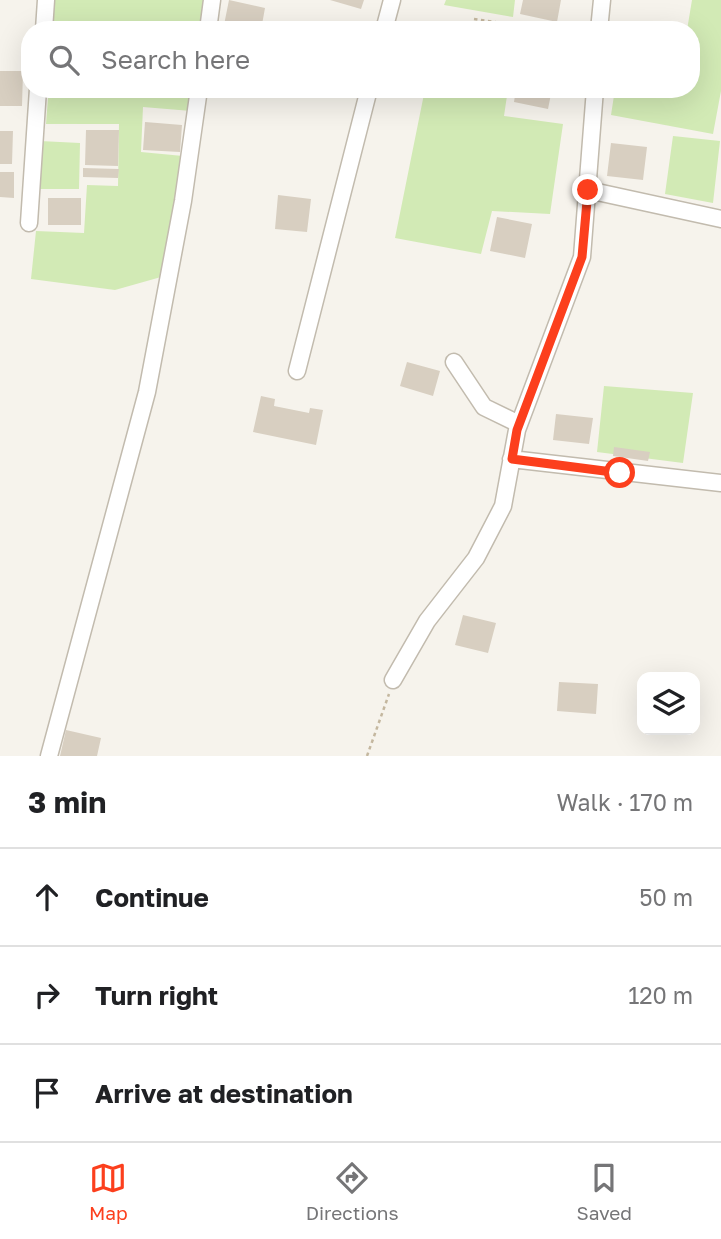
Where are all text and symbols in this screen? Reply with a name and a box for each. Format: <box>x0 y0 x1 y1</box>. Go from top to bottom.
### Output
search box <box>21 21 700 98</box>
icon: search <box>45 41 83 79</box>
text: Search here <box>101 44 250 75</box>
route end <box>572 174 603 205</box>
route start <box>604 457 635 488</box>
map controls <box>637 672 700 735</box>
button: layers <box>637 672 700 735</box>
text: 3 min <box>28 784 106 820</box>
text: Walk · 170 m <box>556 788 693 816</box>
icon: ahead <box>28 878 66 916</box>
text: Continue <box>95 882 209 913</box>
text: 50 m <box>639 883 693 911</box>
icon: right <box>28 976 66 1014</box>
text: Turn right <box>95 980 218 1011</box>
text: 120 m <box>628 981 693 1009</box>
icon: arrive <box>28 1074 66 1112</box>
text: Arrive at destination <box>95 1078 353 1109</box>
tab: Map <box>89 1159 128 1224</box>
tab: Directions <box>306 1159 399 1224</box>
tab: Saved <box>577 1159 632 1224</box>

